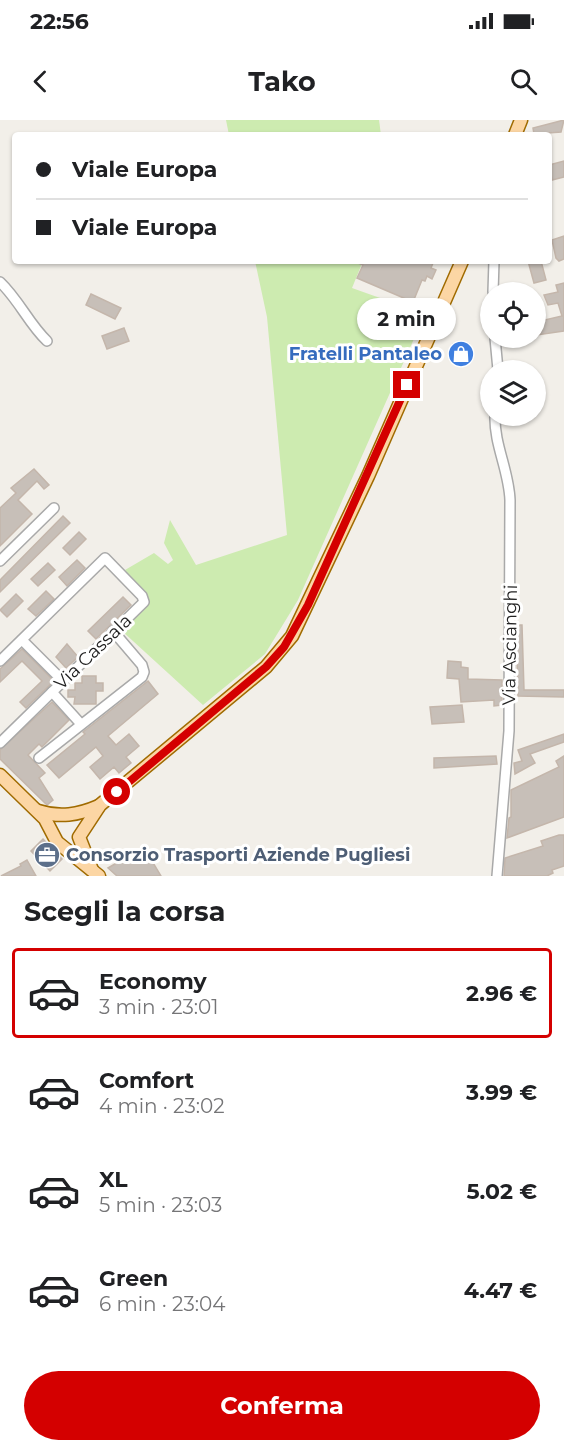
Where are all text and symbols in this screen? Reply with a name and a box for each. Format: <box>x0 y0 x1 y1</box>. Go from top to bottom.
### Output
text: 22:56 <box>30 8 89 35</box>
icon: back <box>24 65 57 98</box>
text: Tako <box>248 65 316 98</box>
icon: search <box>507 65 540 98</box>
text: Viale Europa <box>72 156 217 183</box>
text: Viale Europa <box>72 214 217 241</box>
map controls <box>480 282 546 426</box>
button: locate <box>480 282 546 348</box>
callout: 2 min <box>358 298 456 340</box>
text: 2 min <box>377 307 436 331</box>
shop icon: Fratelli Pantaleo <box>446 339 476 369</box>
place label: Fratelli Pantaleo <box>289 343 442 365</box>
button: layers <box>480 360 546 426</box>
route end <box>393 371 420 398</box>
street label: Via Ascianghi <box>498 584 522 706</box>
street label: Via Cassala <box>50 610 136 694</box>
route start <box>103 778 130 805</box>
office icon: Consorzio Trasporti Aziende Pugliesi <box>32 840 62 870</box>
place label: Consorzio Trasporti Aziende Pugliesi <box>66 844 410 866</box>
text: Scegli la corsa <box>24 895 225 928</box>
icon: car <box>27 966 81 1020</box>
text: Economy <box>99 968 207 995</box>
text: 2.96 € <box>466 980 537 1007</box>
text: 3 min · 23:01 <box>99 995 219 1019</box>
icon: car <box>27 1065 81 1119</box>
text: Comfort <box>99 1067 194 1094</box>
text: 3.99 € <box>466 1079 537 1106</box>
text: 4 min · 23:02 <box>99 1094 225 1118</box>
icon: car <box>27 1164 81 1218</box>
text: XL <box>99 1166 128 1193</box>
text: 5.02 € <box>467 1178 537 1205</box>
text: 5 min · 23:03 <box>99 1193 222 1217</box>
icon: car <box>27 1263 81 1317</box>
text: Green <box>99 1265 168 1292</box>
text: 4.47 € <box>464 1277 537 1304</box>
text: 6 min · 23:04 <box>99 1292 225 1316</box>
button: Conferma <box>24 1371 540 1440</box>

